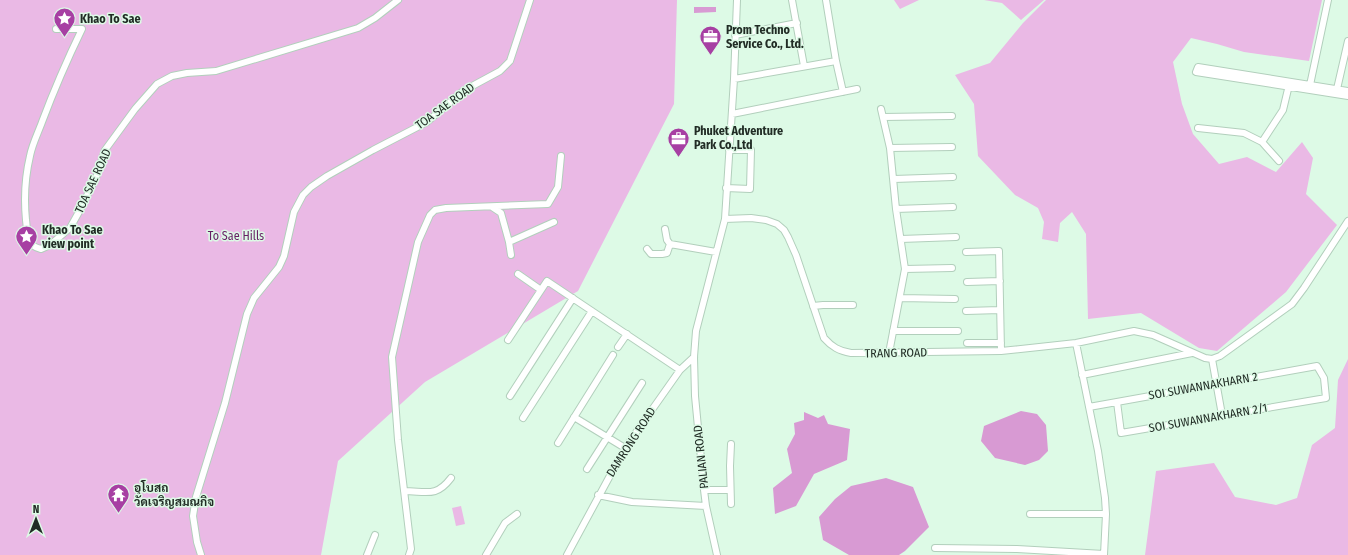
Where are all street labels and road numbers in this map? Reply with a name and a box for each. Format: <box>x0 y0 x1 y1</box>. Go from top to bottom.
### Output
street label: TOA SAE ROAD <box>413 80 477 132</box>
street label: TOA SAE ROAD <box>72 147 114 215</box>
street label: TRANG ROAD <box>865 345 927 361</box>
street label: SOI SUWANNAKHARN 2 <box>1147 370 1259 402</box>
street label: SOI SUWANNAKHARN 2/1 <box>1148 401 1268 435</box>
street label: DAMRONG ROAD <box>603 405 659 479</box>
street label: PALIAN ROAD <box>691 424 711 490</box>

